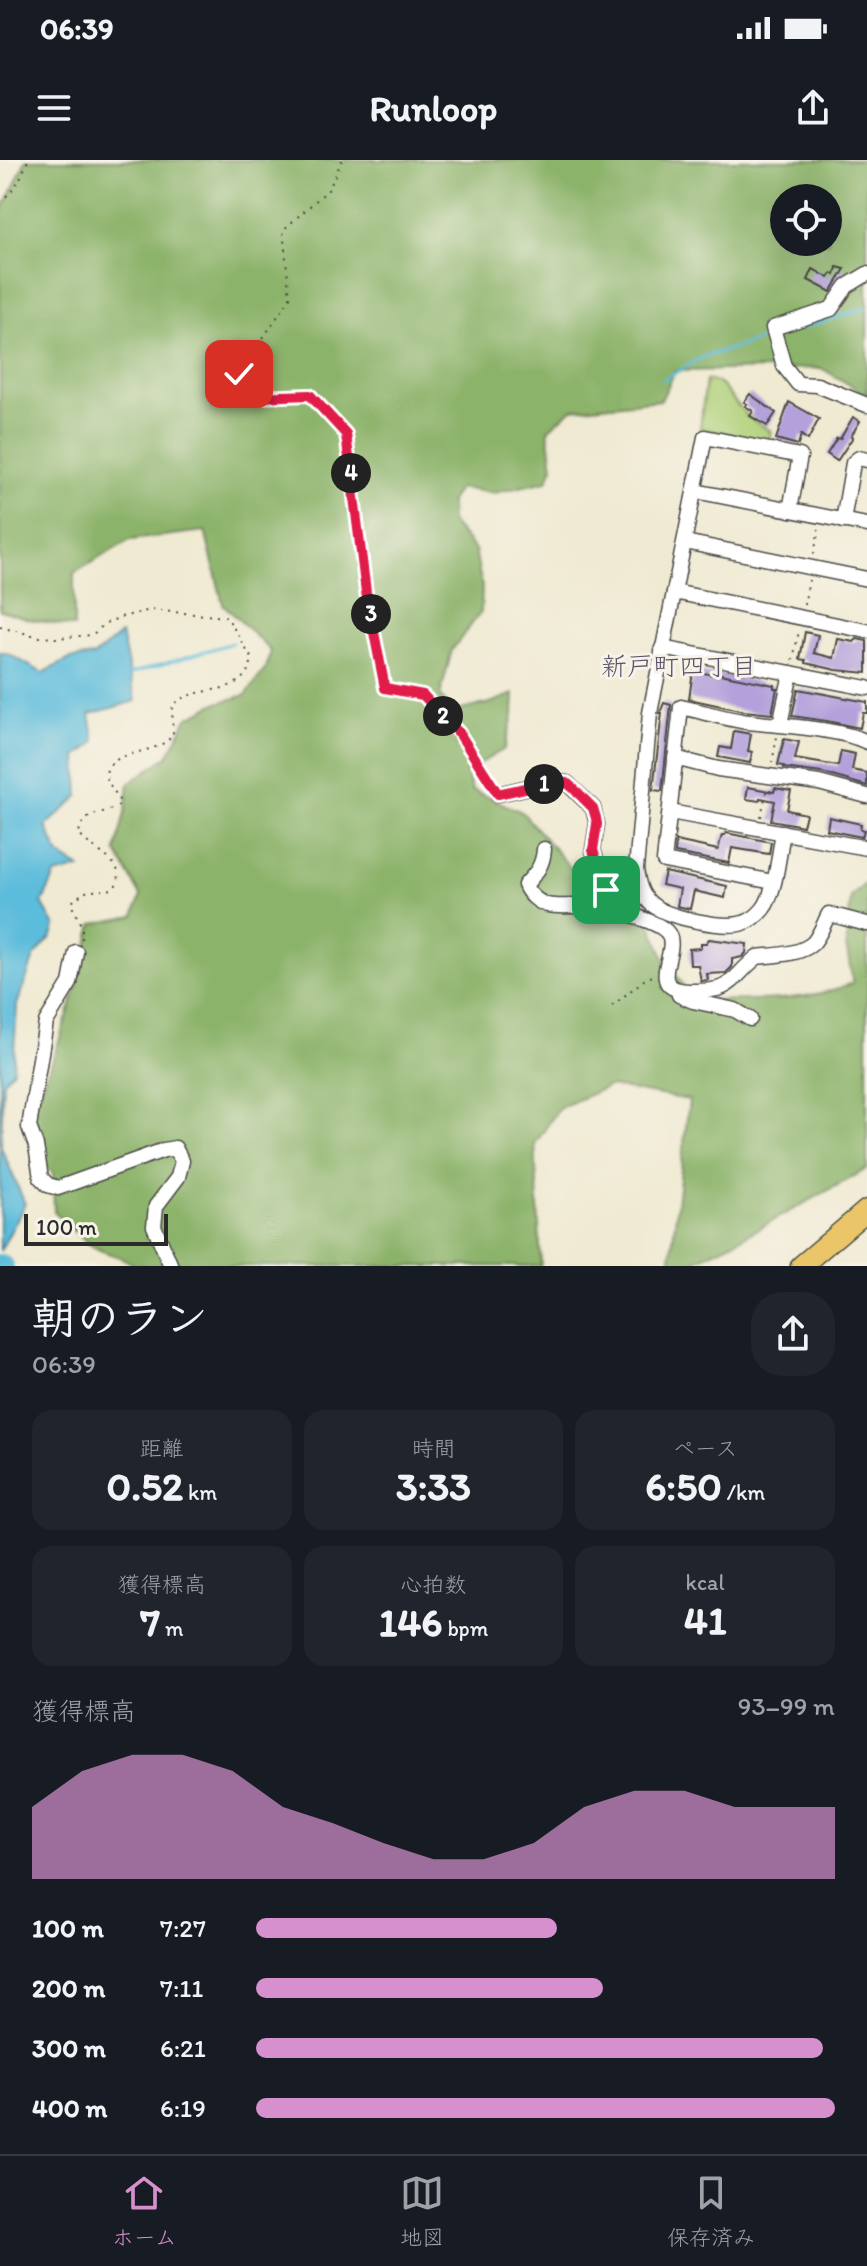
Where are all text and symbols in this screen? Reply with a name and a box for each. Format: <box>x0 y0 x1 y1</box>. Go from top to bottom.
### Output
text: 06:39 <box>40 10 114 47</box>
icon: menu <box>32 86 76 130</box>
icon: share <box>791 86 835 130</box>
text: Runloop <box>370 87 497 130</box>
map controls <box>770 184 842 256</box>
button: locate <box>770 184 842 256</box>
pin <box>205 340 273 408</box>
icon: check <box>217 352 261 396</box>
pin: 4 <box>331 453 371 493</box>
text: 4 <box>344 459 358 486</box>
pin: 3 <box>351 594 391 634</box>
text: 3 <box>365 600 377 627</box>
district label: 新戸町四丁目 <box>601 650 757 682</box>
pin: 2 <box>423 696 463 736</box>
text: 2 <box>437 702 449 729</box>
pin: 1 <box>524 764 564 804</box>
text: 1 <box>539 770 549 797</box>
pin <box>572 856 640 924</box>
icon: arrive <box>584 868 628 912</box>
scale bar <box>24 1210 168 1246</box>
text: 100 m <box>36 1214 97 1241</box>
text: 朝のラン <box>32 1291 208 1344</box>
button: share <box>751 1292 835 1376</box>
text: 06:39 <box>32 1348 96 1380</box>
text: 距離 <box>140 1435 184 1462</box>
text: 時間 <box>411 1435 456 1462</box>
text: ペース <box>673 1435 738 1462</box>
text: 0.52 <box>107 1462 183 1510</box>
text: 3:33 <box>396 1462 471 1510</box>
text: 6:50 <box>645 1462 722 1510</box>
text: km <box>183 1479 217 1506</box>
text: /km <box>722 1479 765 1506</box>
text: kcal <box>686 1569 725 1596</box>
text: 獲得標高 <box>118 1571 206 1598</box>
text: 心拍数 <box>400 1571 467 1598</box>
text: 41 <box>684 1596 726 1644</box>
text: 7 <box>140 1598 160 1646</box>
text: 146 <box>379 1598 442 1646</box>
text: m <box>160 1615 183 1642</box>
text: bpm <box>442 1615 488 1642</box>
text: 93–99 m <box>738 1690 835 1722</box>
text: 獲得標高 <box>32 1695 136 1727</box>
text: 100 m <box>32 1912 104 1944</box>
text: 7:27 <box>160 1912 206 1944</box>
text: 200 m <box>32 1972 105 2004</box>
text: 7:11 <box>160 1972 203 2004</box>
text: 300 m <box>32 2032 106 2064</box>
text: 6:21 <box>160 2032 206 2064</box>
text: 400 m <box>32 2092 107 2124</box>
text: 6:19 <box>160 2092 206 2124</box>
tab: ホーム <box>112 2171 177 2251</box>
tab: 地図 <box>400 2171 444 2251</box>
tab: 保存済み <box>667 2171 755 2251</box>

